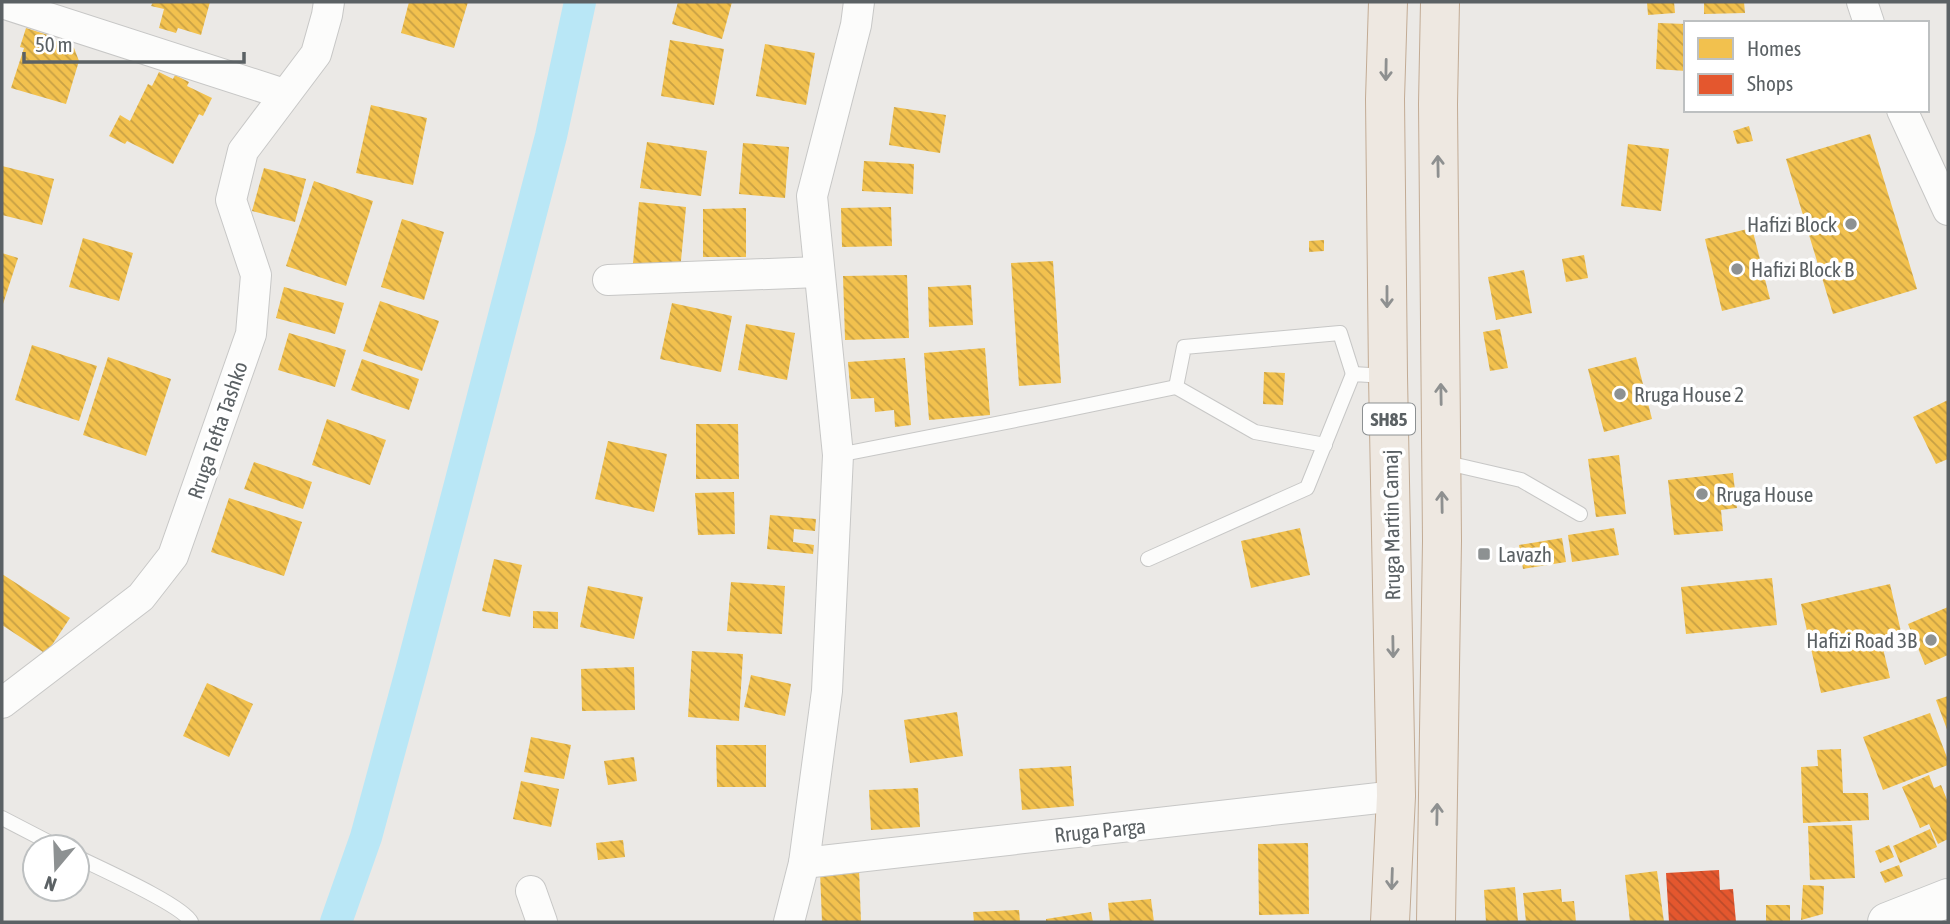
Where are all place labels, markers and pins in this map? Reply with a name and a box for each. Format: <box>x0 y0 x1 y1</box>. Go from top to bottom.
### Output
place label: Hafizi Block <box>1747 212 1837 236</box>
marker: Hafizi Block <box>1843 216 1859 232</box>
place label: Hafizi Block B <box>1751 257 1854 281</box>
marker: Hafizi Block B <box>1729 261 1745 277</box>
place label: Rruga House 2 <box>1634 382 1744 406</box>
marker: Rruga House 2 <box>1612 386 1628 402</box>
place label: Rruga House <box>1716 482 1813 506</box>
marker: Rruga House <box>1694 486 1710 502</box>
place label: Lavazh <box>1498 542 1552 566</box>
marker: Lavazh <box>1476 546 1492 562</box>
place label: Hafizi Road 3B <box>1806 628 1917 652</box>
marker: Hafizi Road 3B <box>1923 632 1939 648</box>

